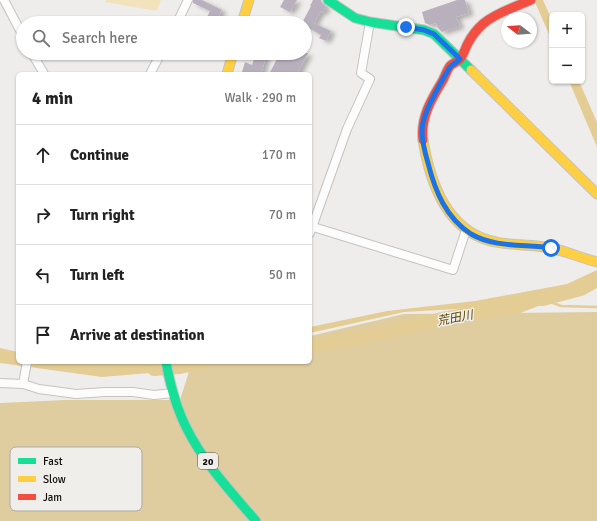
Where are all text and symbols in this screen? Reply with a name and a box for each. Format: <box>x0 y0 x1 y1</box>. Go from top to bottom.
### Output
north arrow <box>501 12 537 48</box>
map controls <box>549 12 585 84</box>
button: + <box>549 12 585 48</box>
search box <box>16 16 312 60</box>
route end <box>397 18 415 36</box>
icon: search <box>30 27 52 49</box>
text: Search here <box>62 29 138 47</box>
button: − <box>549 48 585 84</box>
text: 4 min <box>32 88 73 109</box>
text: Walk · 290 m <box>225 90 296 106</box>
icon: ahead <box>32 144 54 166</box>
text: Continue <box>70 146 129 164</box>
text: 170 m <box>262 147 296 163</box>
icon: right <box>32 204 54 226</box>
text: Turn right <box>70 206 135 224</box>
text: 70 m <box>269 207 296 223</box>
route start <box>542 239 560 257</box>
icon: left <box>32 264 54 286</box>
text: Turn left <box>70 266 124 284</box>
text: 50 m <box>269 267 296 283</box>
water label: 荒田川 <box>436 307 476 329</box>
icon: arrive <box>32 324 54 346</box>
text: Arrive at destination <box>70 326 205 344</box>
legend <box>10 447 142 511</box>
road number: 20 <box>198 453 218 469</box>
text: Fast <box>43 455 63 468</box>
text: Slow <box>43 473 66 486</box>
text: Jam <box>43 491 62 504</box>

